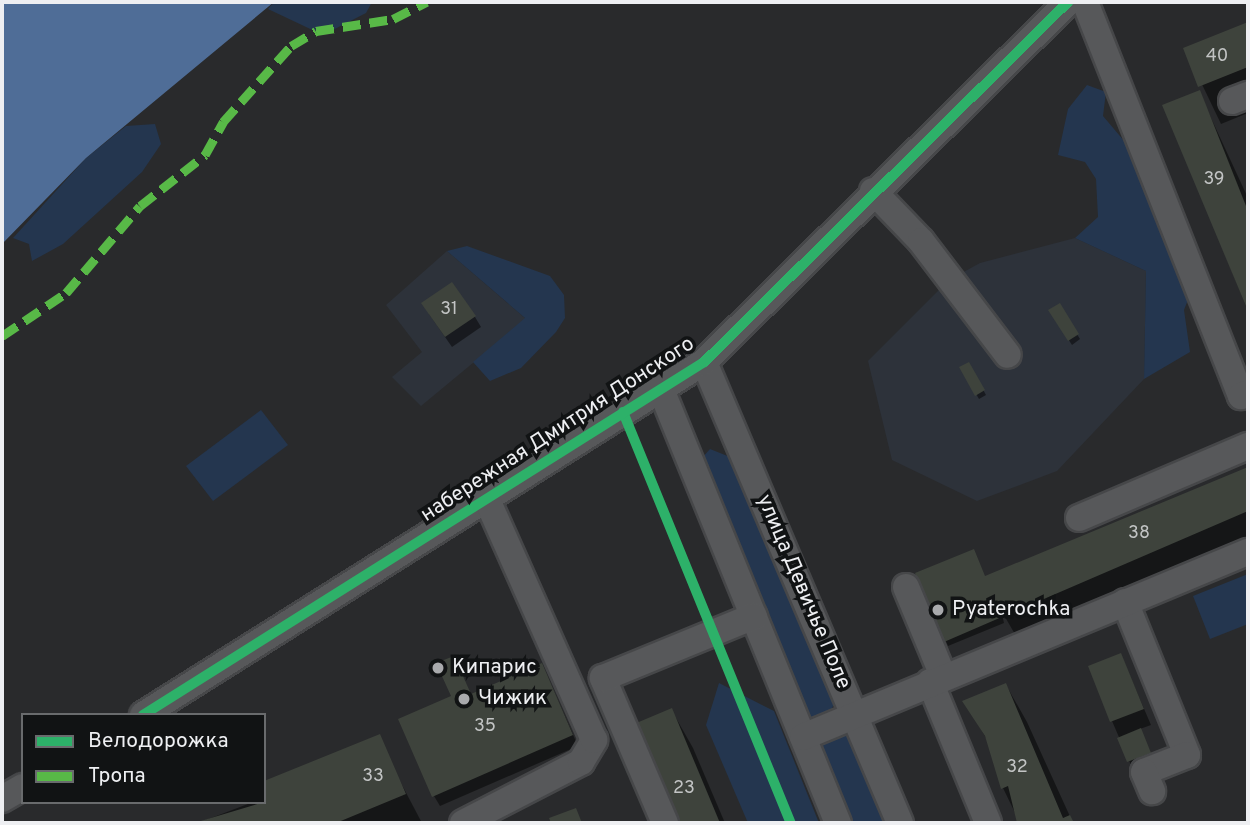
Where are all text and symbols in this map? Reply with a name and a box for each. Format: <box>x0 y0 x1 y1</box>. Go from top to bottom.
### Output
house number: 40 <box>1206 46 1228 68</box>
house number: 39 <box>1203 169 1225 191</box>
house number: 31 <box>440 299 458 321</box>
street label: набережная Дмитрия Донского <box>416 332 700 528</box>
street label: улица Девичье Поле <box>751 491 855 693</box>
house number: 38 <box>1128 523 1150 545</box>
place label: Pyaterochka <box>952 597 1070 623</box>
marker: Pyaterochka <box>930 602 946 618</box>
place label: Кипарис <box>452 655 537 681</box>
marker: Кипарис <box>430 660 446 676</box>
place label: Чижик <box>478 686 547 712</box>
marker: Чижик <box>456 691 472 707</box>
legend <box>21 713 266 804</box>
house number: 35 <box>474 716 496 738</box>
text: Велодорожка <box>88 728 228 755</box>
house number: 32 <box>1006 757 1028 779</box>
text: Тропа <box>88 763 146 790</box>
house number: 33 <box>362 766 384 788</box>
house number: 23 <box>673 778 695 800</box>

